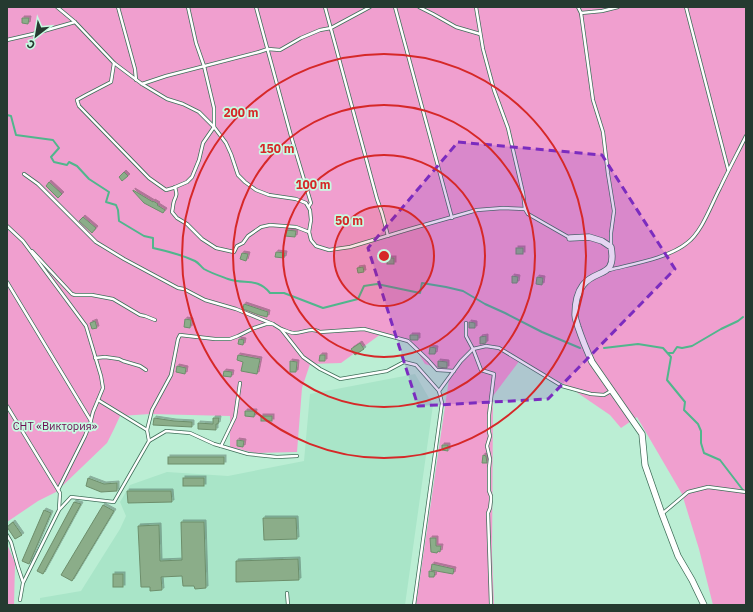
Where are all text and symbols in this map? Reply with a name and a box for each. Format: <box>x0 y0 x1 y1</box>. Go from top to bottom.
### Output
north arrow <box>16 16 56 56</box>
text: С <box>24 37 38 52</box>
text: 200 m <box>223 105 259 120</box>
text: 150 m <box>259 141 295 156</box>
text: 100 m <box>295 177 331 192</box>
text: 50 m <box>335 213 363 228</box>
centre of rings <box>377 249 391 263</box>
park label: СНТ «Виктория» <box>13 419 98 433</box>

